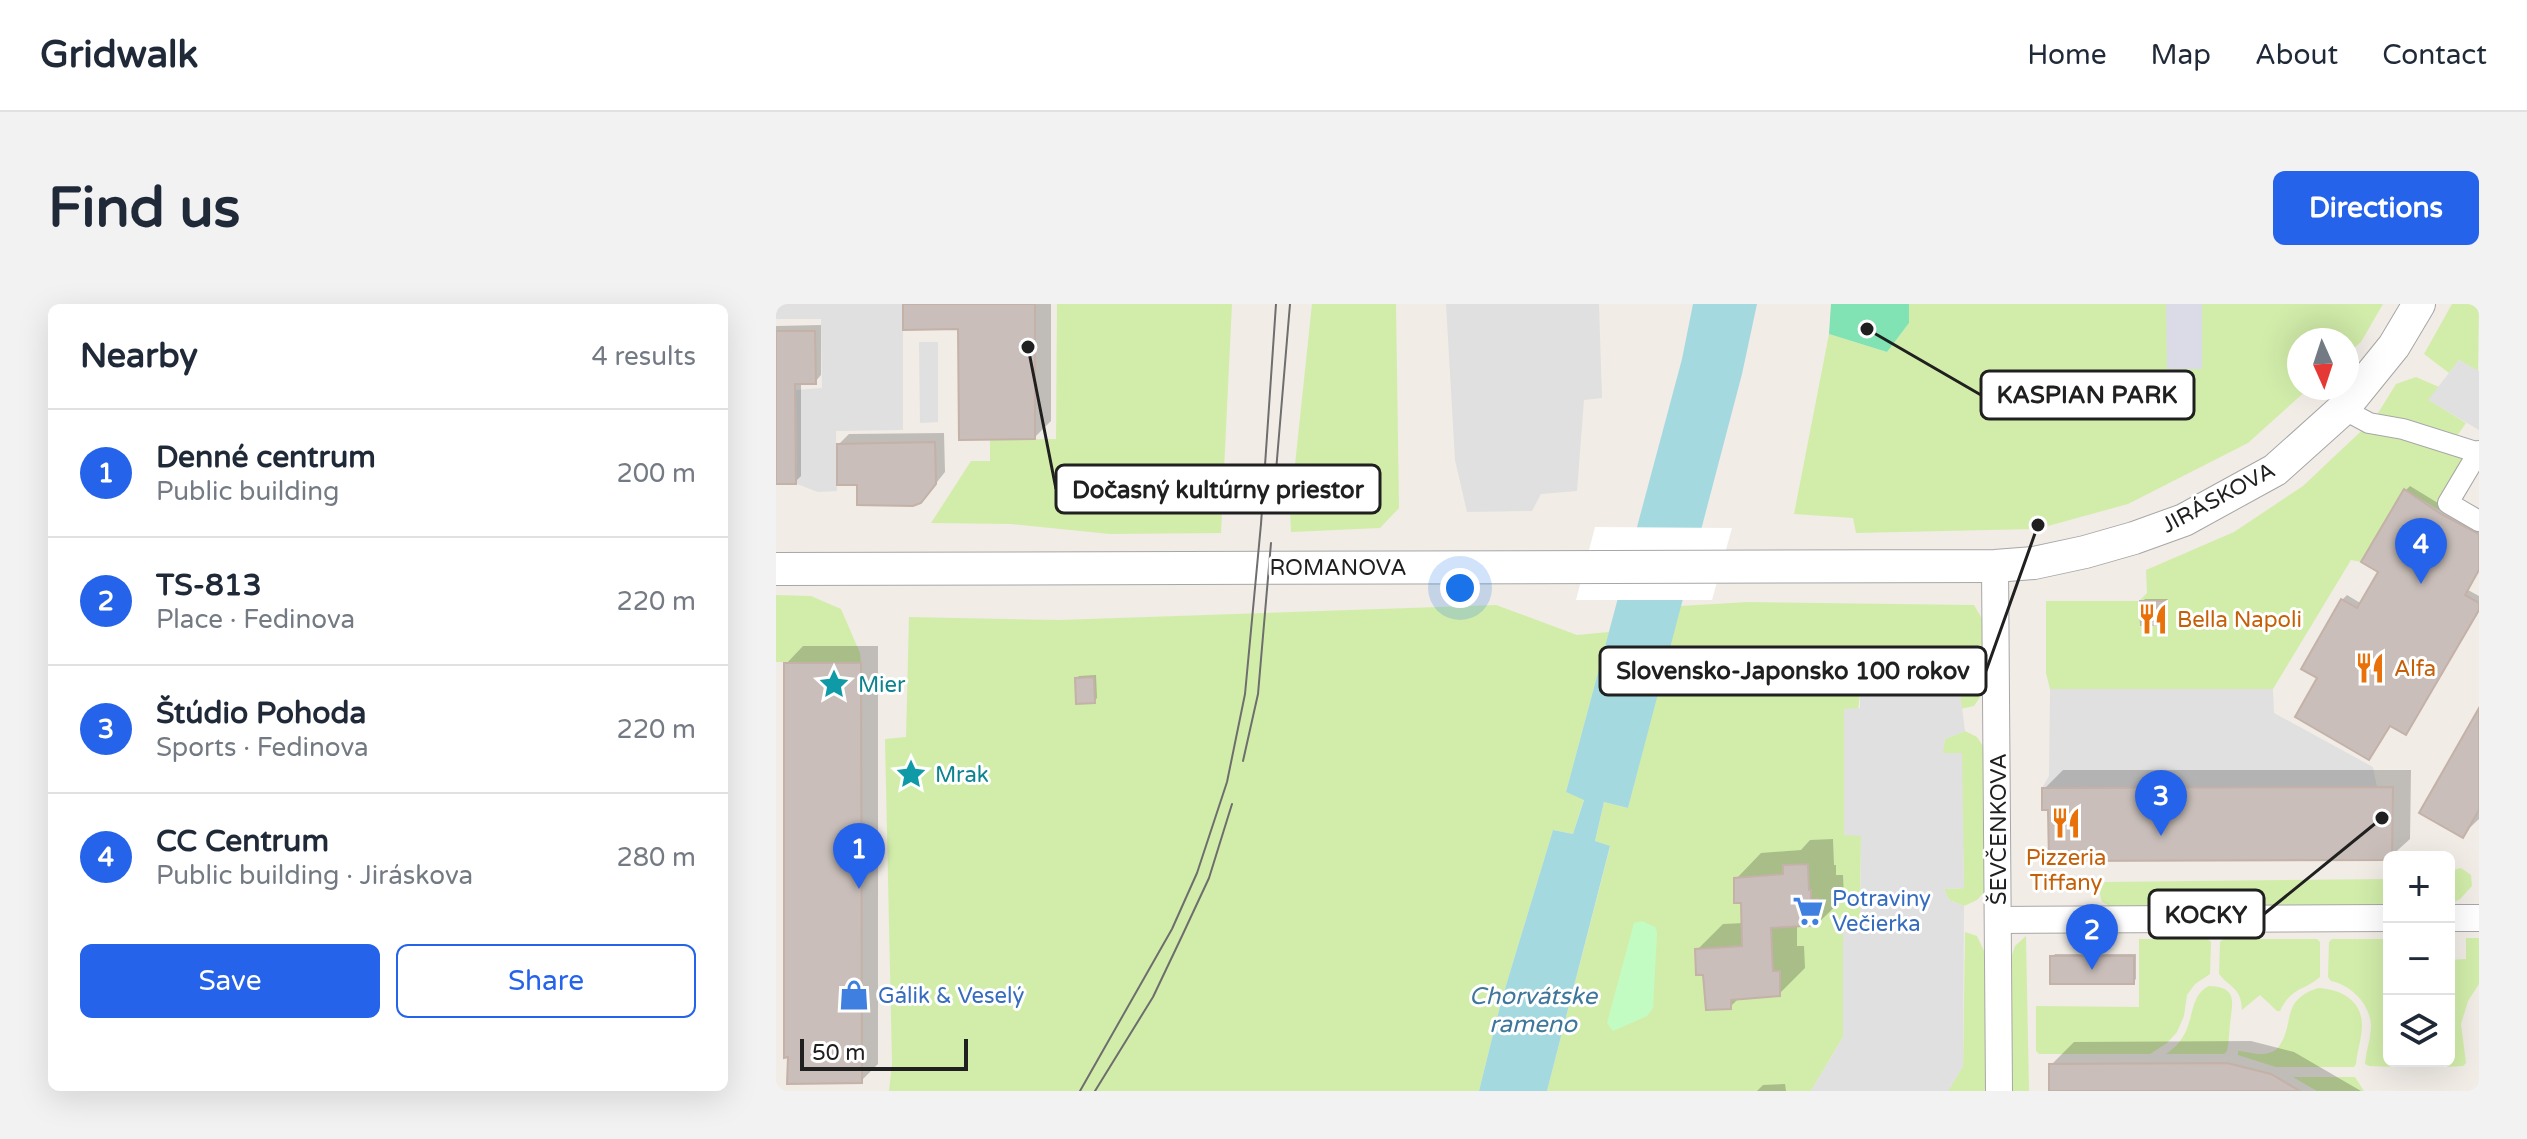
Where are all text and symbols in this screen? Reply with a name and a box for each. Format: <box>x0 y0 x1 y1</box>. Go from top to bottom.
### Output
text: Gridwalk <box>40 32 198 78</box>
text: Home <box>2027 38 2107 72</box>
text: Map <box>2151 38 2211 72</box>
text: About <box>2255 38 2338 72</box>
text: Contact <box>2382 38 2487 72</box>
button: Directions <box>2273 171 2479 245</box>
text: Find us <box>48 175 240 242</box>
north arrow <box>2287 328 2359 400</box>
text: Nearby <box>80 336 198 377</box>
text: 4 results <box>591 341 696 372</box>
callout: KASPIAN PARK <box>1981 371 2194 419</box>
text: KASPIAN PARK <box>1997 381 2177 410</box>
text: Denné centrum <box>156 439 376 476</box>
street label: JIRÁSKOVA <box>2157 456 2280 539</box>
text: 1 <box>98 458 114 489</box>
text: 200 m <box>616 458 696 489</box>
callout: Dočasný kultúrny priestor <box>1056 465 1380 513</box>
text: Public building <box>156 476 339 507</box>
text: Dočasný kultúrny priestor <box>1072 476 1365 505</box>
pin: 4 <box>2395 518 2447 584</box>
street label: ROMANOVA <box>1269 555 1407 581</box>
text: TS-813 <box>156 567 262 604</box>
your location <box>1440 568 1480 608</box>
text: 2 <box>98 586 114 617</box>
text: 220 m <box>616 586 696 617</box>
restaurant icon: Bella Napoli <box>2136 602 2170 636</box>
text: Place · Fedinova <box>156 604 355 635</box>
place label: Bella Napoli <box>2177 607 2302 633</box>
callout: Slovensko-Japonsko 100 rokov <box>1600 647 1986 695</box>
restaurant icon: Alfa <box>2353 651 2387 685</box>
place label: Alfa <box>2394 656 2436 682</box>
text: Slovensko-Japonsko 100 rokov <box>1616 657 1970 686</box>
place icon: Mier <box>817 667 851 701</box>
place label: Mier <box>858 672 906 698</box>
text: Štúdio Pohoda <box>156 695 366 732</box>
text: 3 <box>98 714 114 745</box>
text: 220 m <box>616 714 696 745</box>
text: Sports · Fedinova <box>156 732 369 763</box>
street label: ŠEVČENKOVA <box>1985 753 2012 905</box>
place icon: Mrak <box>894 757 928 791</box>
place label: Mrak <box>935 762 989 788</box>
pin: 3 <box>2135 770 2187 836</box>
restaurant icon: Pizzeria Tiffany <box>2049 806 2083 840</box>
text: CC Centrum <box>156 823 329 860</box>
pin: 1 <box>833 823 885 889</box>
text: 4 <box>98 842 114 873</box>
text: 280 m <box>616 842 696 873</box>
place label: Pizzeria Tiffany <box>2026 845 2106 896</box>
map controls <box>2383 851 2455 1067</box>
button: + <box>2383 851 2455 923</box>
text: Public building · Jiráskova <box>156 860 473 891</box>
place label: Potraviny Večierka <box>1832 886 1931 937</box>
callout: KOCKY <box>2149 890 2264 938</box>
supermarket icon: Potraviny Večierka <box>1791 894 1825 928</box>
text: KOCKY <box>2165 901 2248 930</box>
pin: 2 <box>2066 904 2118 970</box>
button: − <box>2383 923 2455 995</box>
button: Save <box>80 944 380 1018</box>
button: Share <box>396 944 696 1018</box>
shop icon: Gálik & Veselý <box>837 978 871 1012</box>
water label: Chorvátske rameno <box>1469 982 1598 1039</box>
place label: Gálik & Veselý <box>878 983 1025 1009</box>
button: layers <box>2383 995 2455 1067</box>
scale bar <box>800 1035 968 1071</box>
text: 50 m <box>812 1040 866 1066</box>

